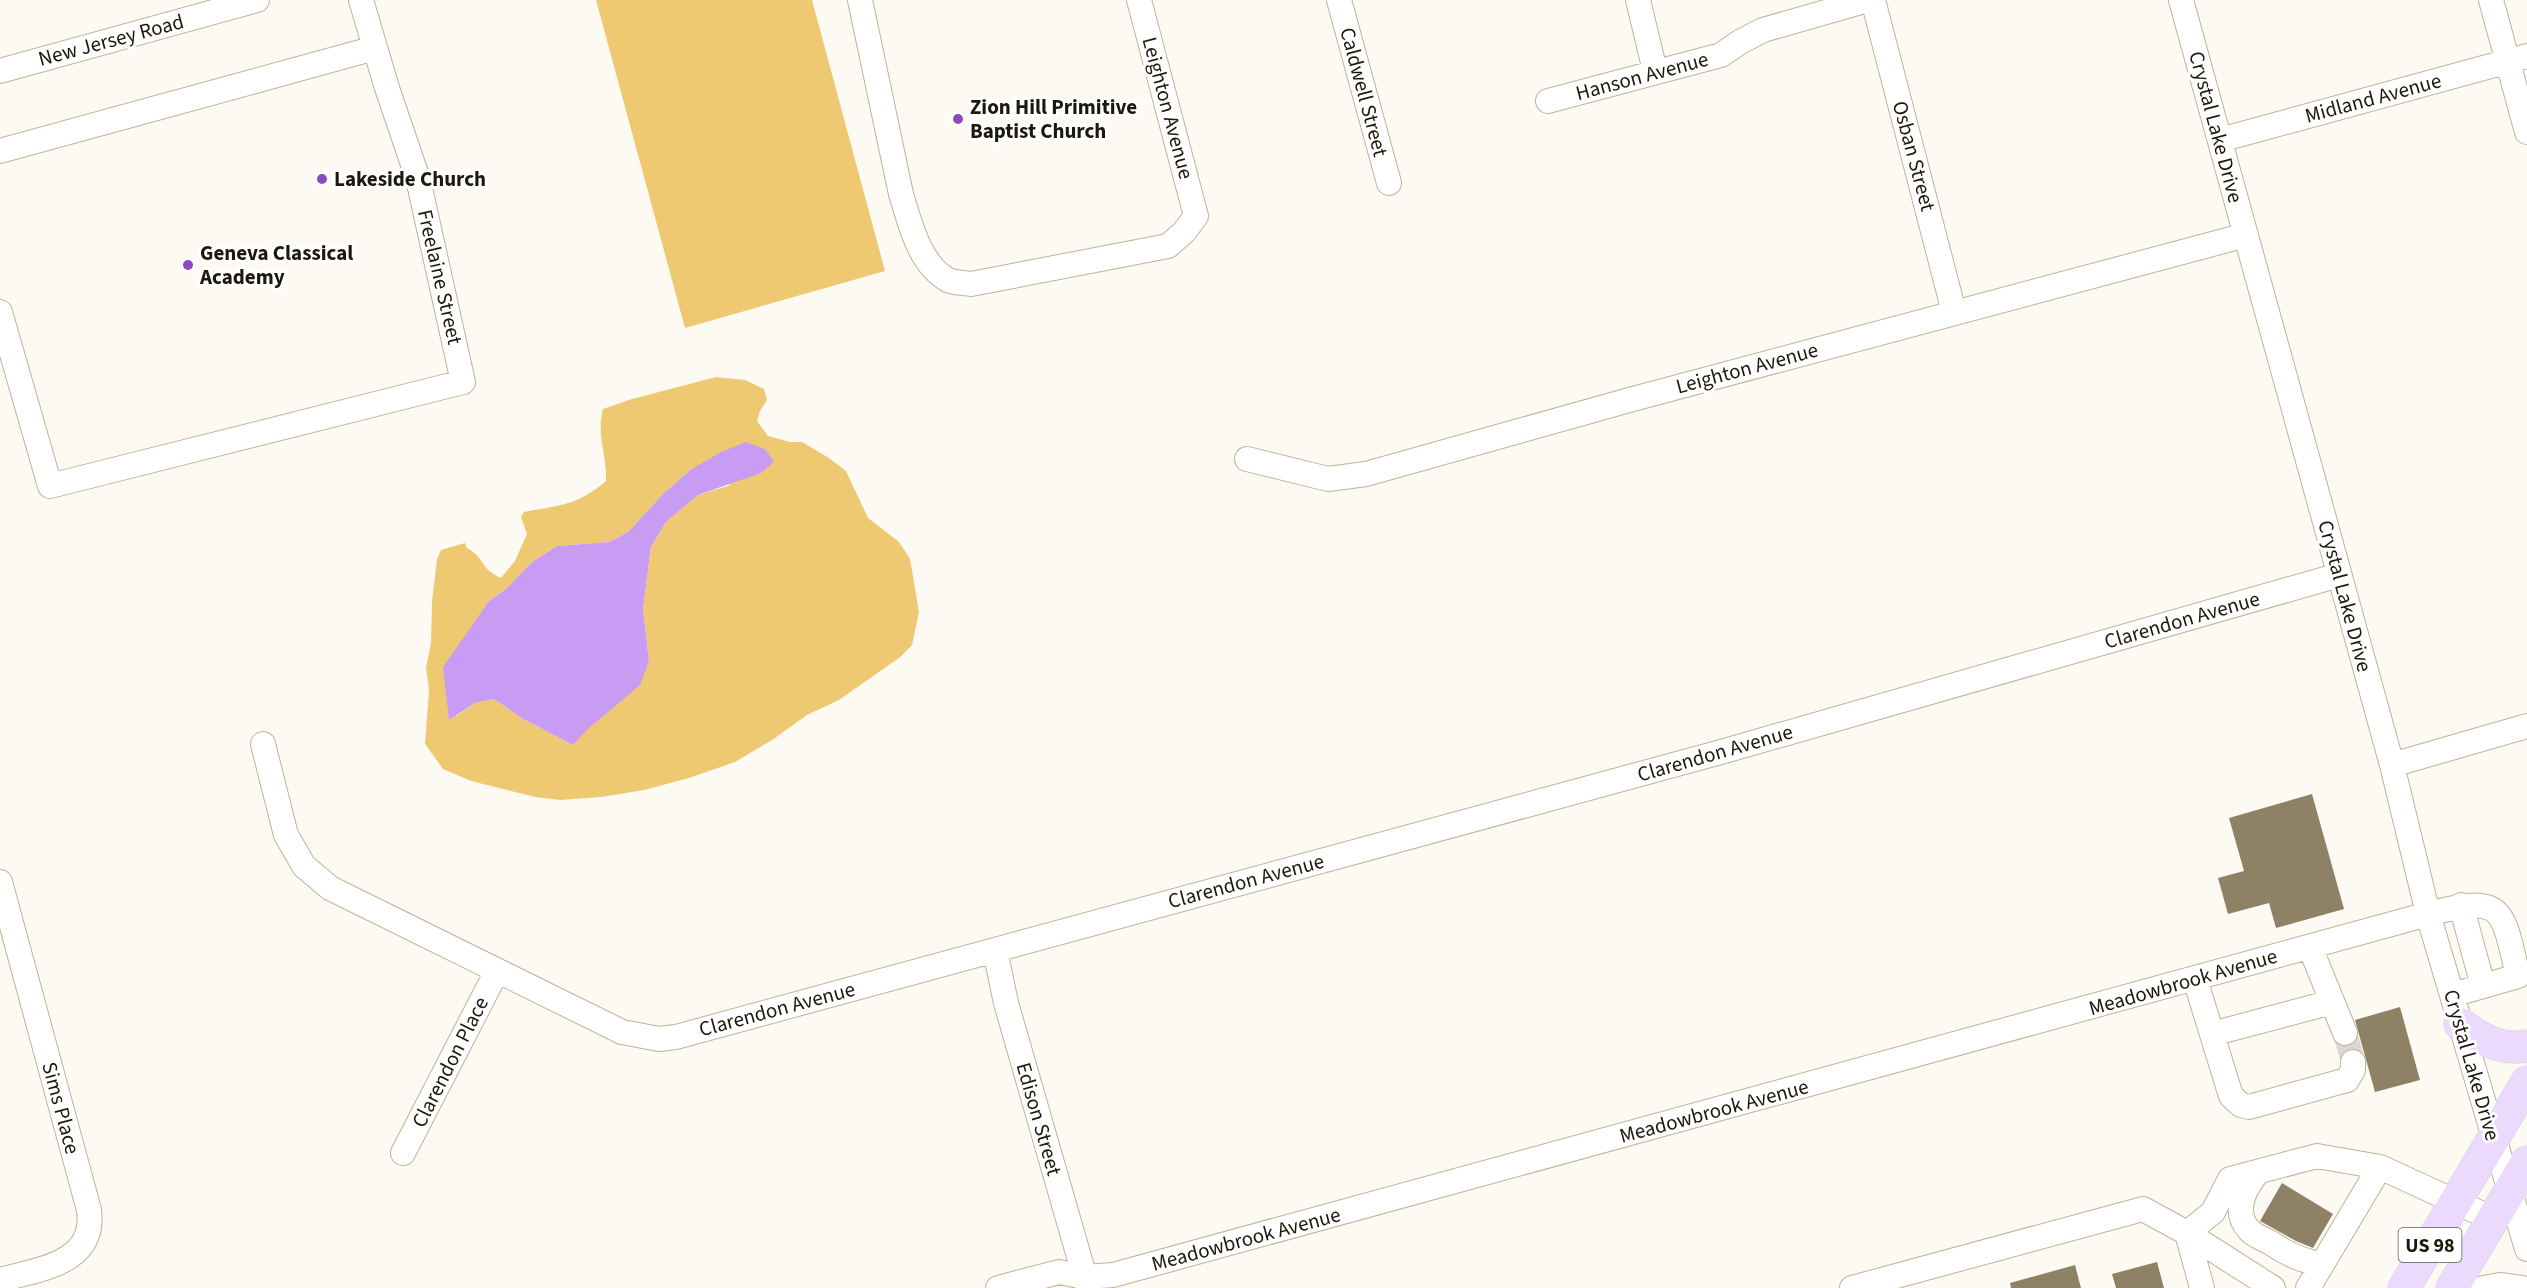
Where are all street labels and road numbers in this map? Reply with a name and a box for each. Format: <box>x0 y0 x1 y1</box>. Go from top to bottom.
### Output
street label: New Jersey Road <box>35 6 187 74</box>
street label: Caldwell Street <box>1332 24 1396 160</box>
street label: Leighton Avenue <box>1135 34 1201 182</box>
street label: Hanson Avenue <box>1572 44 1712 108</box>
street label: Crystal Lake Drive <box>2181 48 2251 206</box>
street label: Midland Avenue <box>2301 65 2445 131</box>
street label: Osban Street <box>1885 98 1943 214</box>
street label: Freelaine Street <box>410 207 470 347</box>
street label: Leighton Avenue <box>1673 335 1821 401</box>
street label: Crystal Lake Drive <box>2310 517 2380 675</box>
street label: Clarendon Avenue <box>2101 583 2263 657</box>
street label: Clarendon Avenue <box>1634 716 1796 790</box>
street label: Clarendon Avenue <box>1165 846 1327 916</box>
street label: Meadowbrook Avenue <box>2085 941 2281 1023</box>
street label: Clarendon Avenue <box>696 974 858 1044</box>
street label: Crystal Lake Drive <box>2436 986 2508 1144</box>
street label: Clarendon Place <box>404 991 496 1133</box>
street label: Sims Place <box>34 1059 88 1157</box>
street label: Edison Street <box>1009 1059 1069 1179</box>
street label: Meadowbrook Avenue <box>1616 1071 1812 1151</box>
street label: Meadowbrook Avenue <box>1148 1199 1344 1279</box>
road number: US 98 <box>2398 1228 2462 1262</box>

